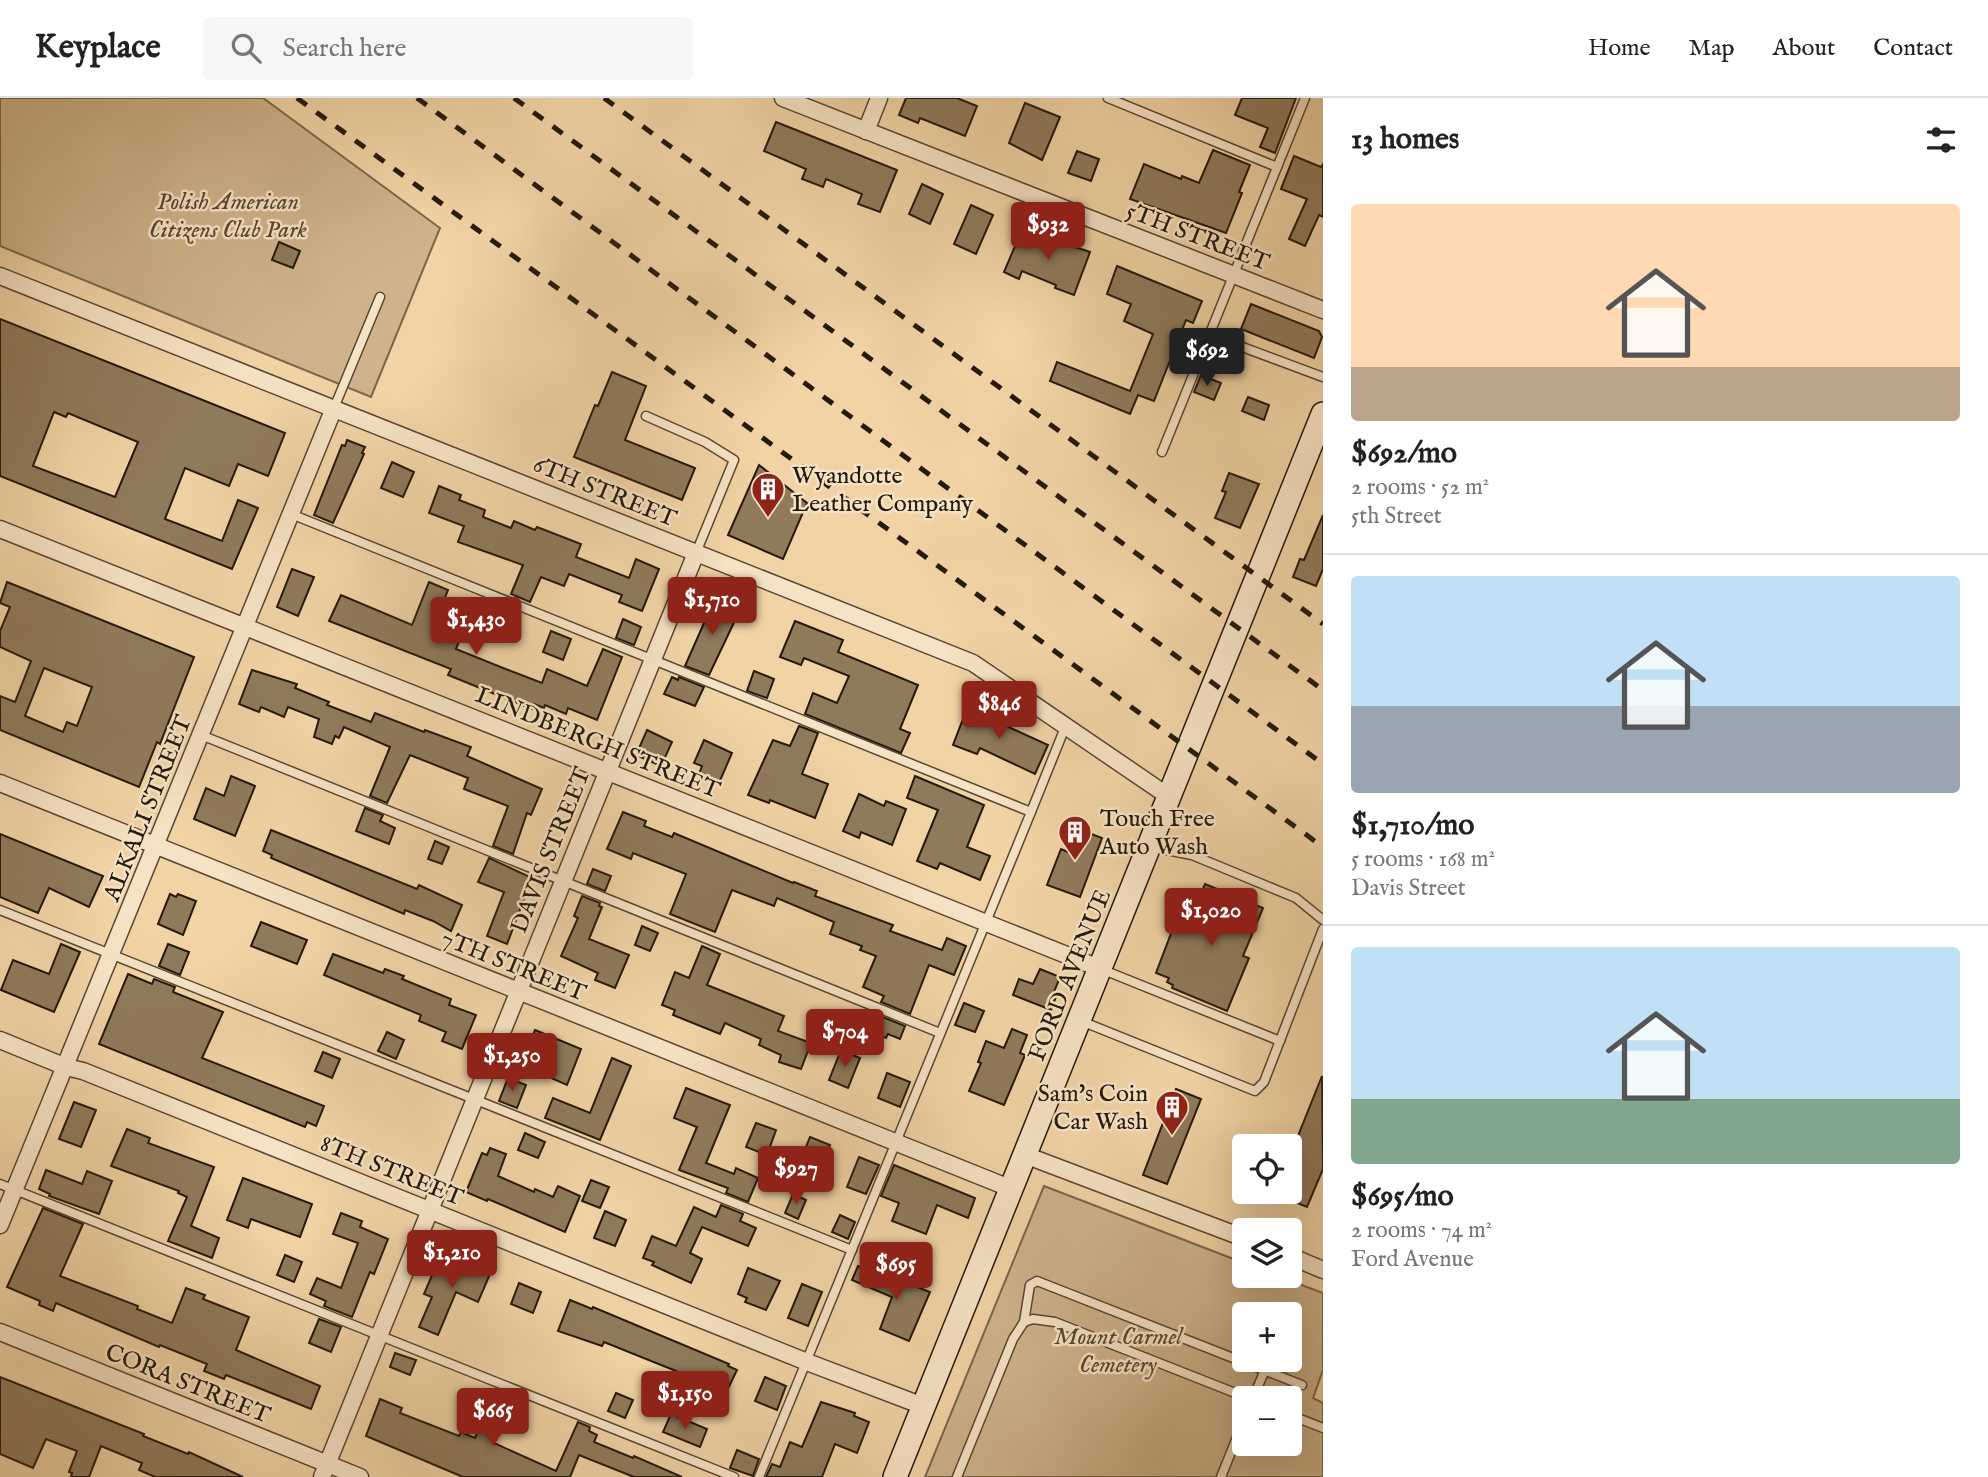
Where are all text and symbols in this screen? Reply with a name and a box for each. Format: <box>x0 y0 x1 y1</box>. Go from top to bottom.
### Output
search box <box>203 17 693 80</box>
text: Keyplace <box>35 27 161 69</box>
icon: search <box>227 29 265 67</box>
text: Search here <box>283 32 407 65</box>
text: Home <box>1588 33 1651 64</box>
text: Map <box>1689 33 1735 64</box>
text: About <box>1773 33 1835 64</box>
text: Contact <box>1873 33 1953 64</box>
text: 13 homes <box>1351 121 1459 159</box>
icon: filters <box>1922 121 1960 159</box>
park label: Polish American Citizens Club Park <box>149 187 307 246</box>
street label: 5TH STREET <box>1122 196 1274 279</box>
pin: $932 <box>1007 202 1089 262</box>
text: $932 <box>1027 210 1069 239</box>
icon: home <box>1593 250 1719 376</box>
pin: $692 <box>1166 328 1248 388</box>
text: $692 <box>1185 336 1229 365</box>
text: $692/mo <box>1351 435 1457 473</box>
street label: 6TH STREET <box>528 450 681 535</box>
place label: Wyandotte Leather Company <box>792 461 973 520</box>
building icon: Wyandotte Leather Company <box>749 470 787 519</box>
text: 2 rooms · 52 m² <box>1351 473 1489 502</box>
text: 5th Street <box>1351 502 1442 531</box>
pin: $1,710 <box>655 578 769 637</box>
text: $1,710 <box>684 585 740 614</box>
pin: $1,430 <box>419 598 533 657</box>
text: $1,430 <box>446 605 506 634</box>
icon: home <box>1593 622 1719 748</box>
street label: LINDBERGH STREET <box>471 680 725 807</box>
pin: $846 <box>958 682 1040 741</box>
text: $846 <box>978 689 1020 718</box>
street label: ALKALI STREET <box>97 710 200 907</box>
street label: DAVIS STREET <box>504 763 599 938</box>
place label: Touch Free Auto Wash <box>1099 804 1215 863</box>
text: $1,710/mo <box>1351 807 1474 845</box>
building icon: Touch Free Auto Wash <box>1056 813 1094 862</box>
text: 5 rooms · 168 m² <box>1351 845 1495 874</box>
text: Davis Street <box>1351 874 1466 903</box>
street label: FORD AVENUE <box>1022 885 1119 1066</box>
pin: $1,020 <box>1154 888 1268 948</box>
text: $1,020 <box>1181 896 1241 925</box>
street label: 7TH STREET <box>437 923 591 1010</box>
icon: home <box>1593 993 1719 1119</box>
pin: $704 <box>804 1010 886 1069</box>
text: $704 <box>822 1017 868 1046</box>
pin: $1,250 <box>455 1034 569 1093</box>
text: $1,250 <box>483 1041 541 1070</box>
place label: Sam's Coin Car Wash <box>1037 1079 1148 1138</box>
building icon: Sam's Coin Car Wash <box>1153 1088 1191 1137</box>
street label: 8TH STREET <box>315 1129 468 1214</box>
map controls <box>1232 1134 1302 1456</box>
button: locate <box>1232 1134 1302 1204</box>
pin: $927 <box>755 1146 837 1206</box>
text: $927 <box>774 1154 818 1183</box>
text: $695/mo <box>1351 1178 1454 1216</box>
text: 2 rooms · 74 m² <box>1351 1216 1492 1245</box>
button: layers <box>1232 1218 1302 1288</box>
pin: $1,210 <box>395 1230 509 1290</box>
text: $1,210 <box>423 1238 481 1267</box>
pin: $695 <box>855 1242 937 1302</box>
text: Ford Avenue <box>1351 1245 1474 1274</box>
text: $695 <box>876 1250 916 1279</box>
button: + <box>1232 1302 1302 1372</box>
park label: Mount Carmel Cemetery <box>1054 1322 1185 1381</box>
street label: CORA STREET <box>100 1337 275 1432</box>
pin: $1,150 <box>628 1372 742 1431</box>
text: $1,150 <box>657 1379 713 1408</box>
button: − <box>1232 1386 1302 1456</box>
pin: $665 <box>452 1388 534 1448</box>
text: $665 <box>473 1396 513 1425</box>

